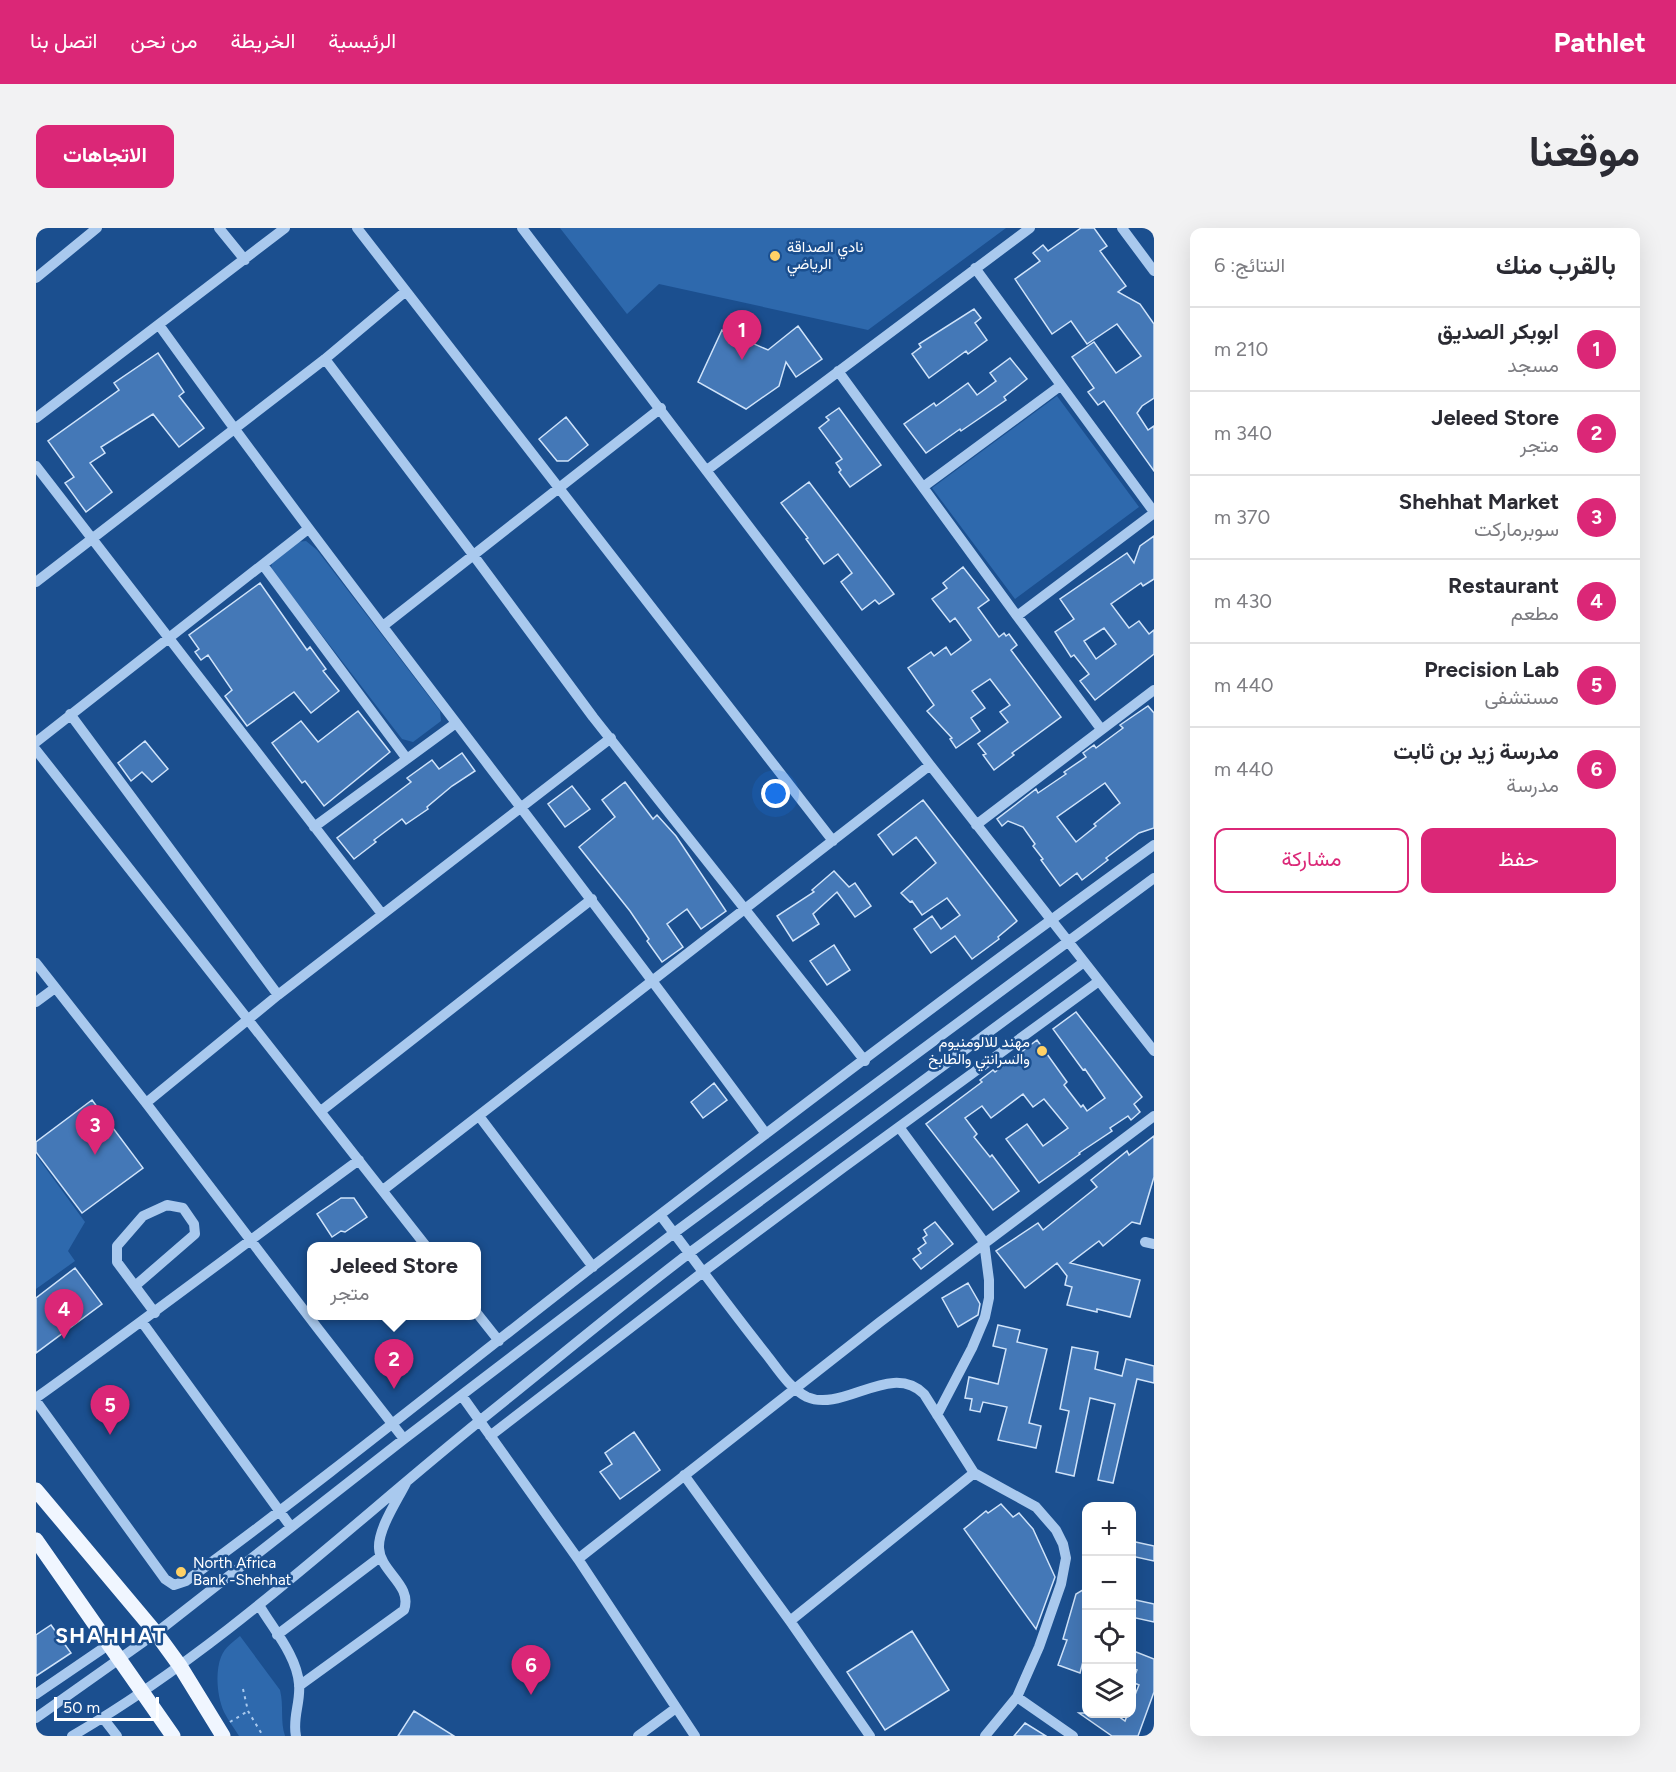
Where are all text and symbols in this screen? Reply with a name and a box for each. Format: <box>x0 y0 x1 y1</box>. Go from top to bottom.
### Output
text: Pathlet <box>1554 25 1646 59</box>
text: اتصل بنا <box>30 28 97 53</box>
text: من نحن <box>130 28 197 53</box>
text: الخريطة <box>230 28 295 53</box>
text: الرئيسية <box>328 28 396 53</box>
button: الاتجاهات <box>36 125 174 188</box>
text: موقعنا <box>1529 126 1640 177</box>
place label: نادي الصداقة الرياضي <box>787 238 863 277</box>
marker: نادي الصداقة الرياضي <box>768 249 782 263</box>
text: بالقرب منك <box>1496 249 1616 281</box>
text: النتائج: 6 <box>1214 253 1285 277</box>
pin: 1 <box>722 310 762 360</box>
text: ابوبكر الصديق <box>1437 318 1559 345</box>
text: 210 m <box>1214 337 1268 361</box>
text: 1 <box>1592 337 1601 361</box>
text: مسجد <box>1507 353 1559 377</box>
text: Jeleed Store <box>1431 404 1559 431</box>
text: 340 m <box>1214 421 1272 445</box>
text: 2 <box>1591 421 1602 445</box>
text: متجر <box>1520 433 1559 457</box>
text: Shehhat Market <box>1399 488 1559 515</box>
text: 370 m <box>1214 505 1270 529</box>
text: 3 <box>1591 505 1602 529</box>
text: سوبرماركت <box>1474 517 1559 541</box>
text: Restaurant <box>1448 572 1559 599</box>
text: 430 m <box>1214 589 1272 613</box>
text: 4 <box>1590 589 1603 613</box>
text: مطعم <box>1511 601 1559 625</box>
text: Precision Lab <box>1424 656 1559 683</box>
text: 440 m <box>1214 673 1274 697</box>
text: 5 <box>1591 673 1602 697</box>
text: مستشفى <box>1484 685 1559 709</box>
text: مدرسة زيد بن ثابت <box>1393 738 1559 765</box>
text: 440 m <box>1214 757 1274 781</box>
text: 6 <box>1591 757 1602 781</box>
text: مدرسة <box>1506 773 1559 797</box>
your location <box>761 779 790 808</box>
button: مشاركة <box>1214 828 1409 893</box>
button: حفظ <box>1421 828 1616 893</box>
place label: مهند للالومنيوم والسرانتي والطابخ <box>928 1033 1030 1072</box>
marker: مهند للالومنيوم والسرانتي والطابخ <box>1035 1044 1049 1058</box>
pin: 3 <box>76 1106 114 1155</box>
popup <box>307 1242 481 1320</box>
text: Jeleed Store <box>330 1252 458 1279</box>
text: متجر <box>330 1281 369 1305</box>
pin: 4 <box>45 1290 84 1339</box>
pin: 2 <box>374 1340 414 1389</box>
pin: 5 <box>90 1386 130 1435</box>
map controls <box>1082 1502 1136 1718</box>
button: + <box>1082 1502 1136 1556</box>
place label: North Africa Bank -Shehhat <box>193 1554 292 1589</box>
button: − <box>1082 1556 1136 1610</box>
marker: North Africa Bank -Shehhat <box>174 1565 188 1579</box>
button: locate <box>1082 1610 1136 1664</box>
district label: SHAHHAT <box>55 1623 167 1648</box>
pin: 6 <box>512 1646 550 1695</box>
button: layers <box>1082 1664 1136 1718</box>
scale bar <box>54 1694 159 1722</box>
text: 50 m <box>63 1698 100 1717</box>

